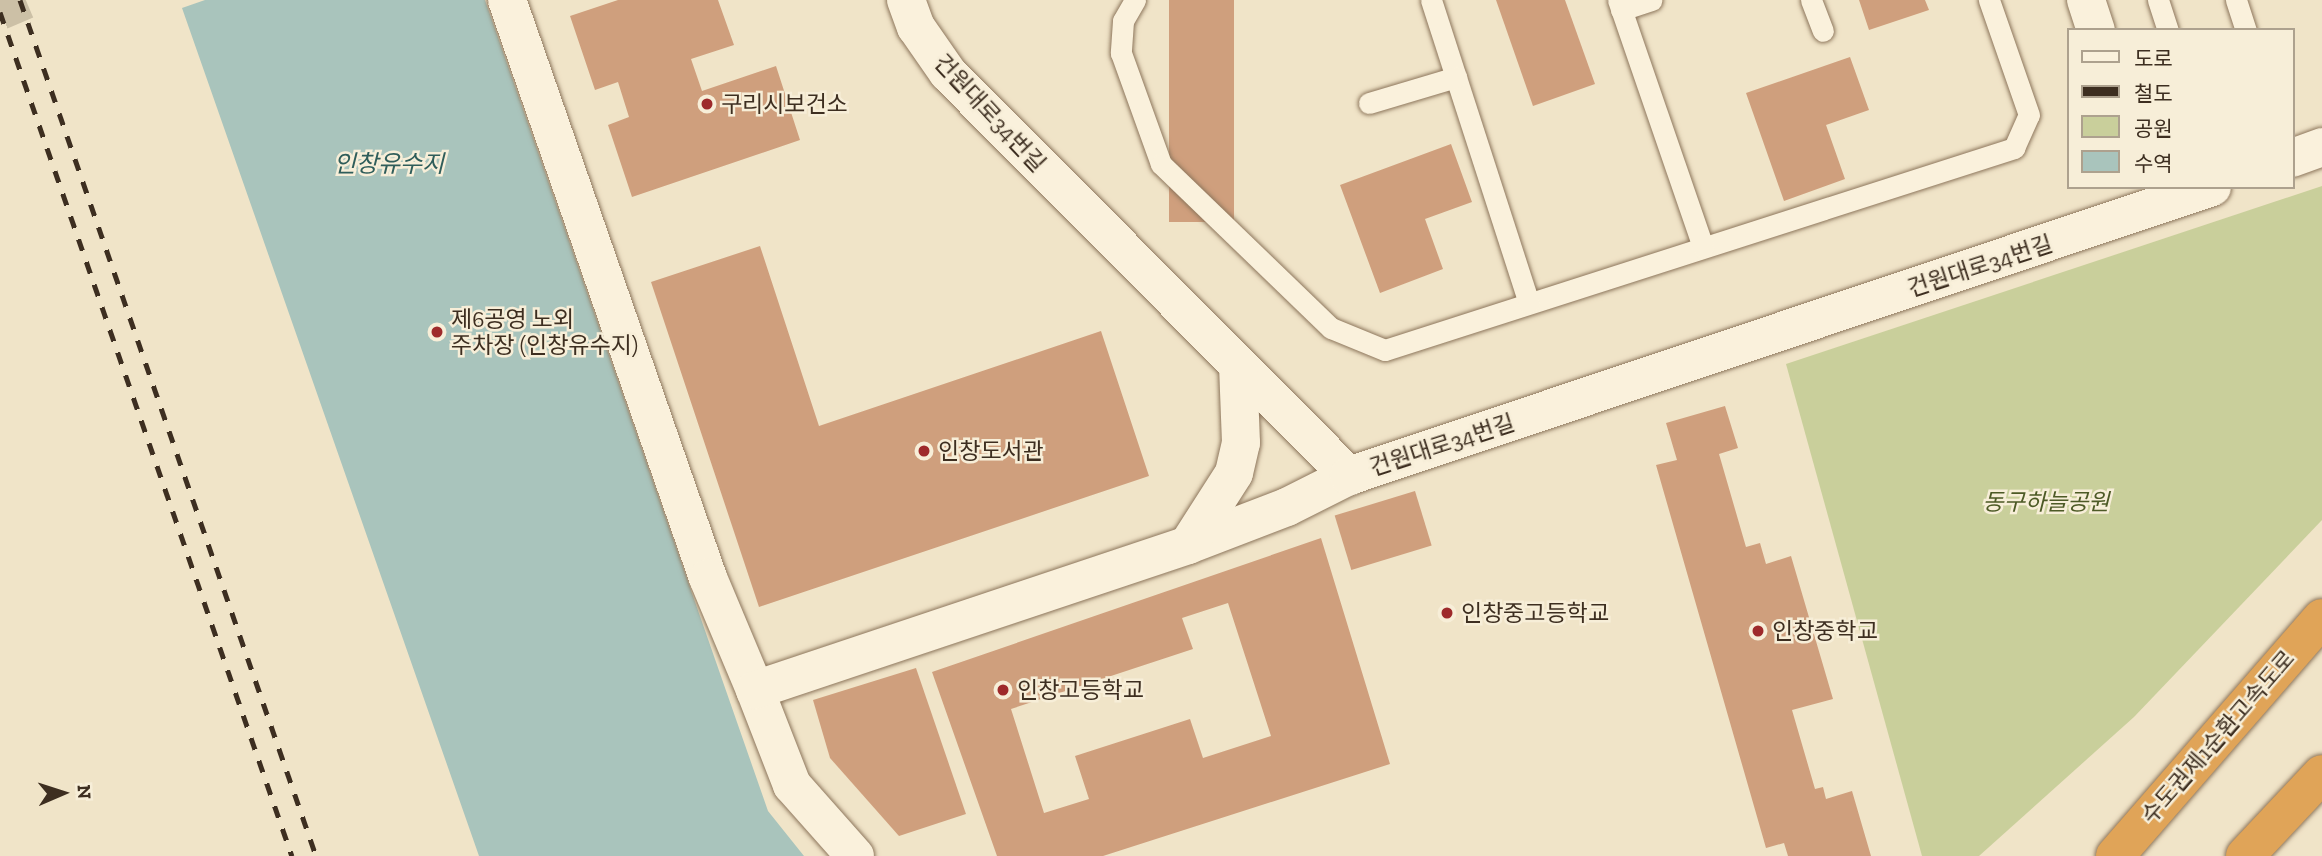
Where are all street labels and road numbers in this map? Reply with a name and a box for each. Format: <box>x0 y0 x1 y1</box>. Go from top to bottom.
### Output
street label: 건원대로34번길 <box>929 49 1051 177</box>
street label: 건원대로34번길 <box>1904 230 2056 302</box>
street label: 건원대로34번길 <box>1366 409 1518 481</box>
street label: 수도권제1순환고속도로 <box>2135 645 2301 829</box>

